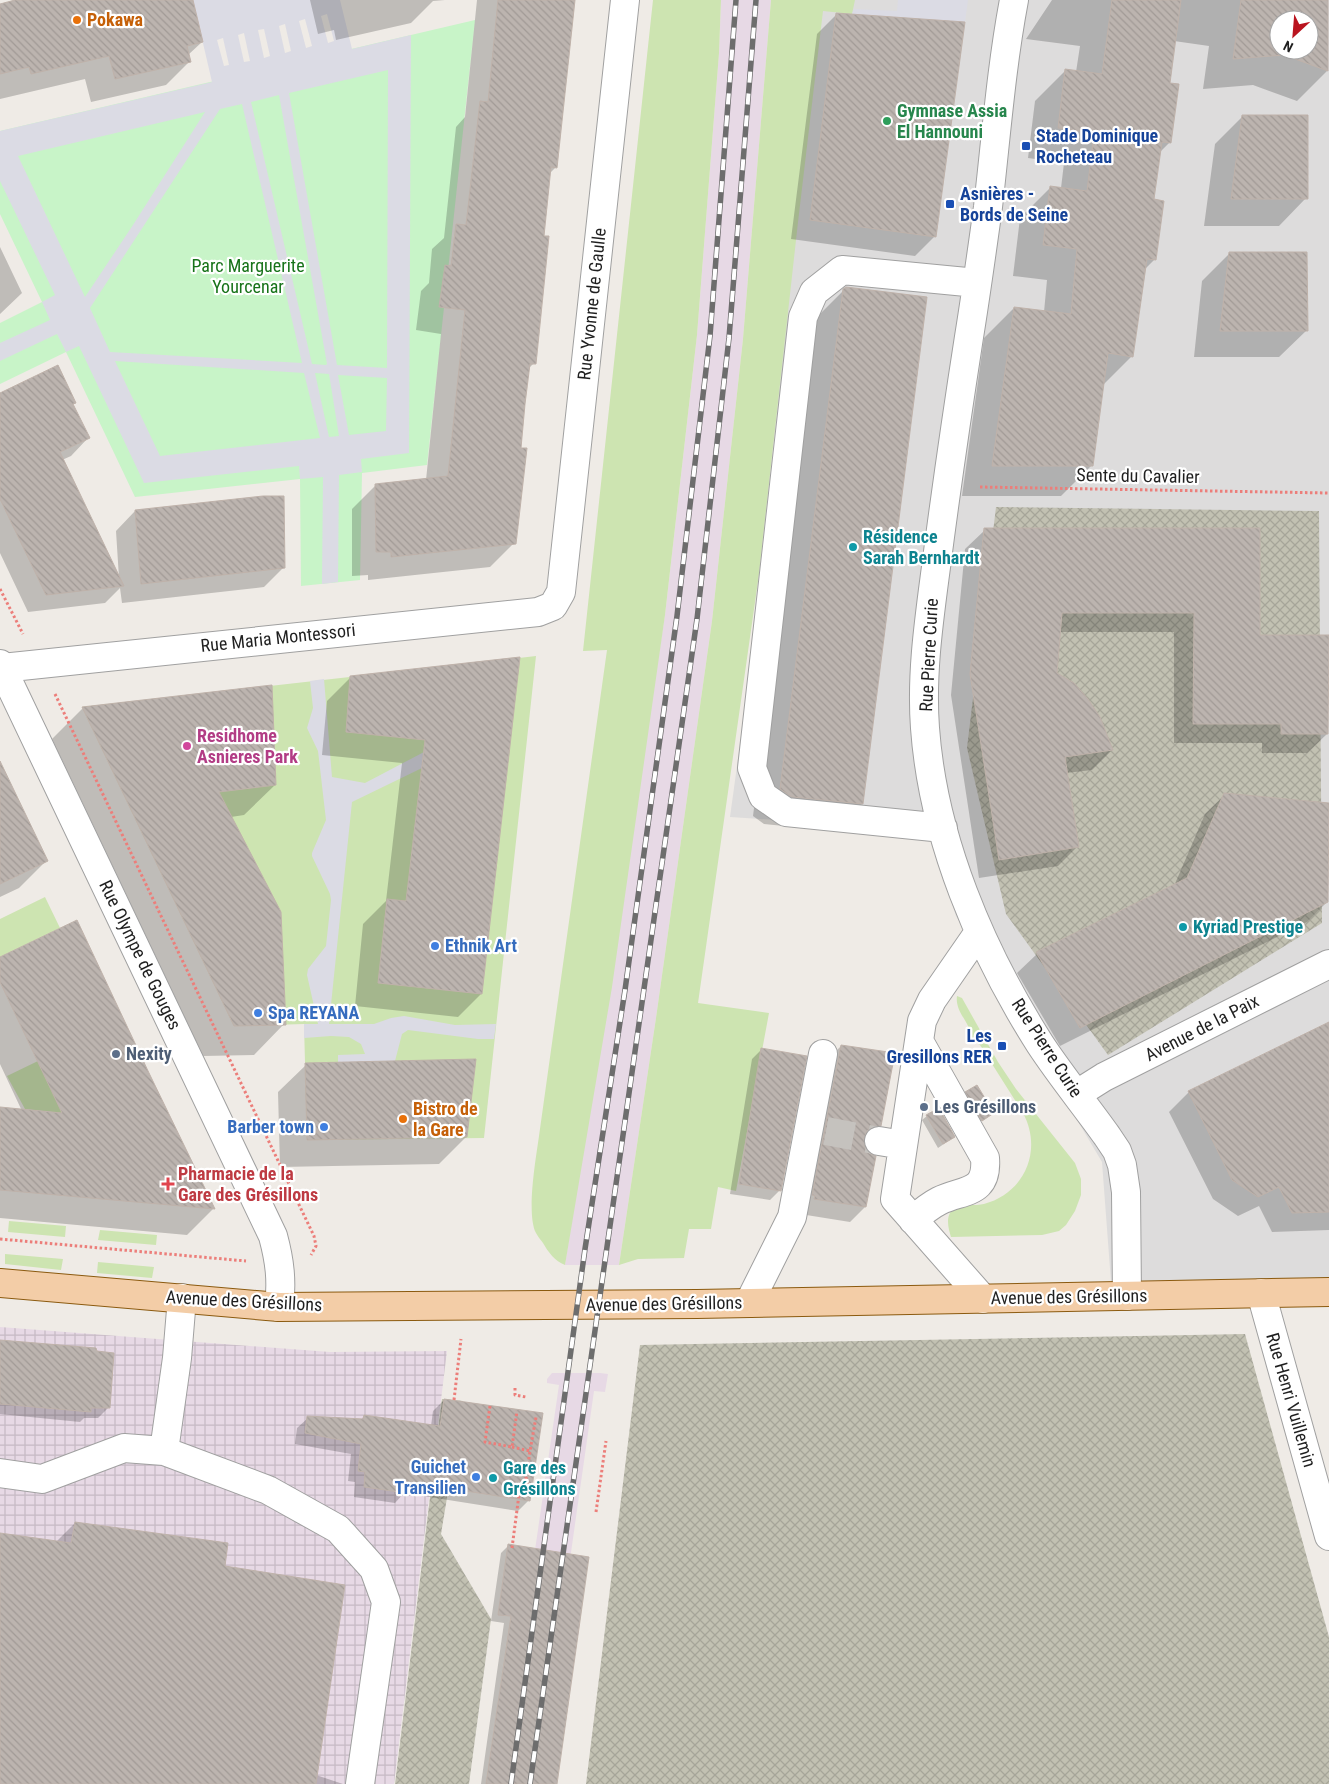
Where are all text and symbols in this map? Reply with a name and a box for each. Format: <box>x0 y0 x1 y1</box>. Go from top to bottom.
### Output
place label: Pokawa <box>87 9 143 30</box>
north arrow <box>1269 10 1319 60</box>
marker: Pokawa <box>71 14 83 26</box>
text: N <box>1281 38 1296 56</box>
place label: Gymnase Assia El Hannouni <box>897 100 1007 142</box>
marker: Gymnase Assia El Hannouni <box>881 115 893 127</box>
place label: Stade Dominique Rocheteau <box>1036 125 1159 167</box>
marker: Stade Dominique Rocheteau <box>1020 140 1032 152</box>
place label: Asnières - Bords de Seine <box>960 183 1068 225</box>
marker: Asnières - Bords de Seine <box>944 198 956 210</box>
street label: Rue Yvonne de Gaulle <box>573 227 610 381</box>
park label: Parc Marguerite Yourcenar <box>191 255 305 297</box>
street label: Sente du Cavalier <box>1076 464 1200 487</box>
place label: Résidence Sarah Bernhardt <box>863 526 980 568</box>
marker: Résidence Sarah Bernhardt <box>847 541 859 553</box>
street label: Rue Pierre Curie <box>915 598 942 712</box>
street label: Rue Maria Montessori <box>199 619 356 656</box>
place label: Residhome Asnieres Park <box>197 725 298 767</box>
marker: Residhome Asnieres Park <box>181 740 193 752</box>
street label: Rue Olympe de Gouges <box>95 877 186 1033</box>
place label: Kyriad Prestige <box>1193 916 1304 937</box>
marker: Kyriad Prestige <box>1177 921 1189 933</box>
place label: Ethnik Art <box>445 935 518 956</box>
marker: Ethnik Art <box>429 940 441 952</box>
street label: Avenue de la Paix <box>1141 990 1262 1065</box>
street label: Rue Pierre Curie <box>1008 994 1087 1101</box>
place label: Spa REYANA <box>268 1002 359 1023</box>
marker: Spa REYANA <box>252 1007 264 1019</box>
place label: Les Gresillons RER <box>886 1025 992 1067</box>
marker: Les Gresillons RER <box>996 1040 1008 1052</box>
place label: Nexity <box>126 1043 172 1064</box>
marker: Nexity <box>110 1048 122 1060</box>
place label: Les Grésillons <box>934 1096 1036 1117</box>
place label: Bistro de la Gare <box>413 1098 478 1140</box>
marker: Les Grésillons <box>918 1101 930 1113</box>
marker: Bistro de la Gare <box>397 1113 409 1125</box>
place label: Barber town <box>227 1116 314 1137</box>
marker: Barber town <box>318 1121 330 1133</box>
place label: Pharmacie de la Gare des Grésillons <box>178 1163 318 1205</box>
marker: Pharmacie de la Gare des Grésillons <box>162 1178 174 1190</box>
street label: Avenue des Grésillons <box>991 1285 1147 1308</box>
street label: Avenue des Grésillons <box>165 1286 323 1315</box>
street label: Avenue des Grésillons <box>586 1292 742 1315</box>
street label: Rue Henri Vuillemin <box>1262 1330 1321 1469</box>
place label: Guichet Transilien <box>395 1456 466 1498</box>
place label: Gare des Grésillons <box>503 1457 576 1499</box>
marker: Guichet Transilien <box>470 1471 482 1483</box>
marker: Gare des Grésillons <box>487 1472 499 1484</box>

